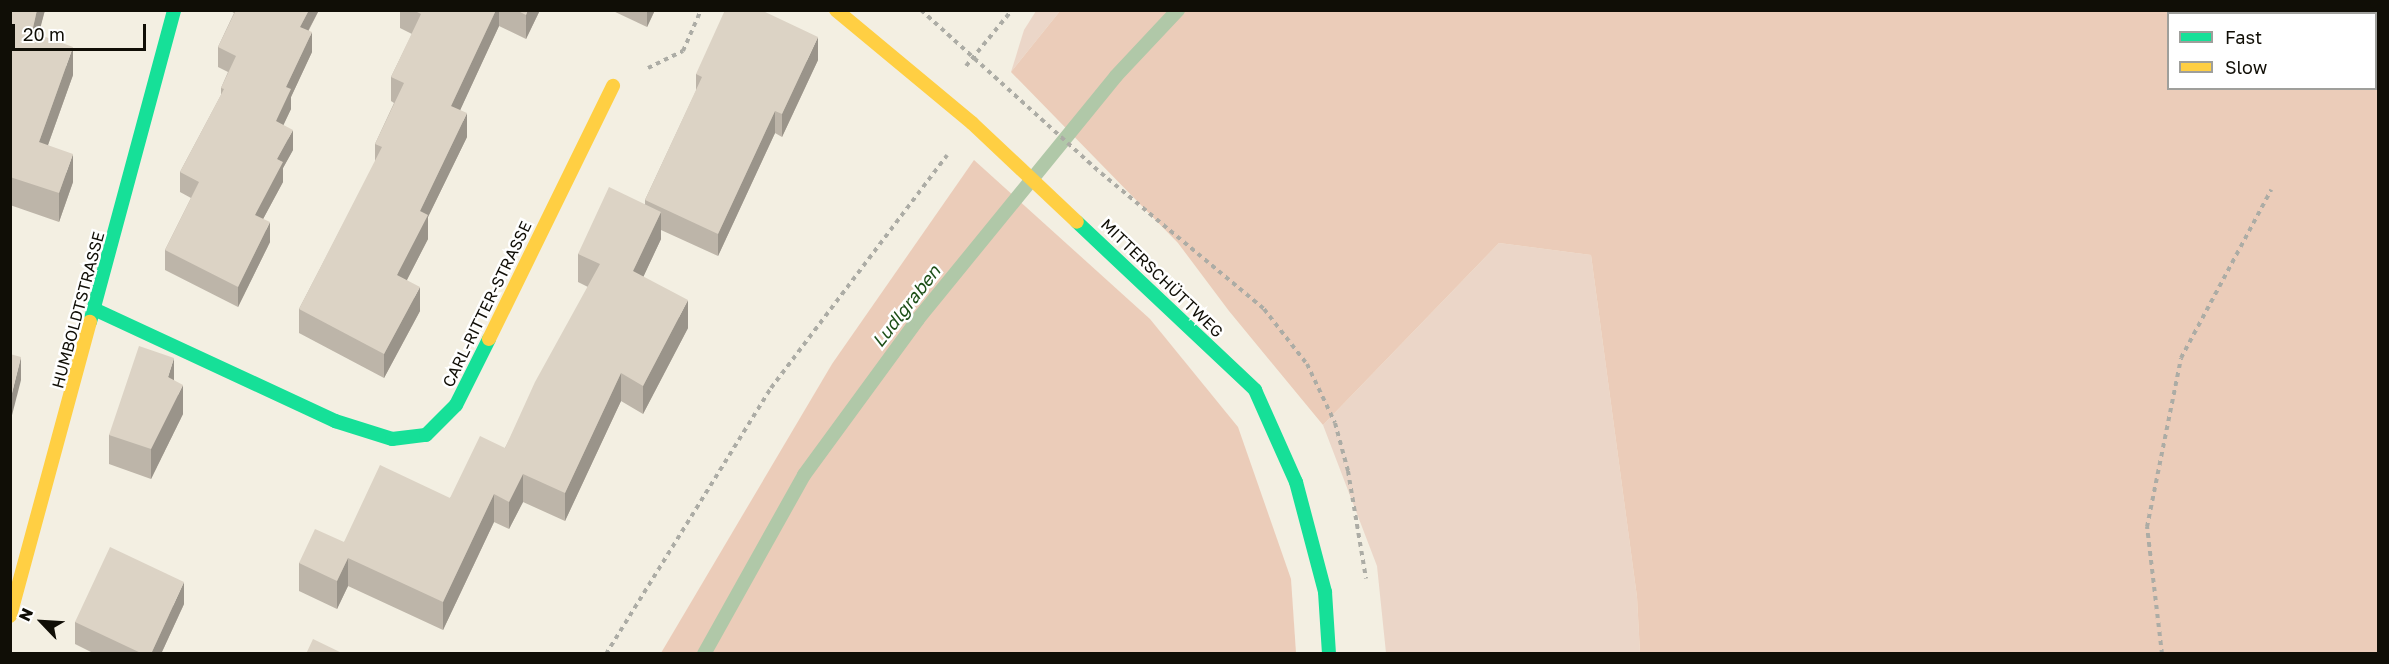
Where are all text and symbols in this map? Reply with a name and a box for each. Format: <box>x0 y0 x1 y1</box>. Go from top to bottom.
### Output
scale bar <box>15 12 148 50</box>
legend <box>2167 12 2377 90</box>
text: 20 m <box>23 23 65 45</box>
text: Fast <box>2225 26 2262 48</box>
text: Slow <box>2225 56 2267 78</box>
street label: MITTERSCHÜTTWEG <box>1097 215 1227 341</box>
street label: CARL-RITTER-STRASSE <box>438 218 536 390</box>
street label: HUMBOLDTSTRASSE <box>48 230 108 390</box>
water label: Ludlgraben <box>867 261 945 351</box>
north arrow <box>12 592 72 652</box>
text: N <box>14 605 37 624</box>

